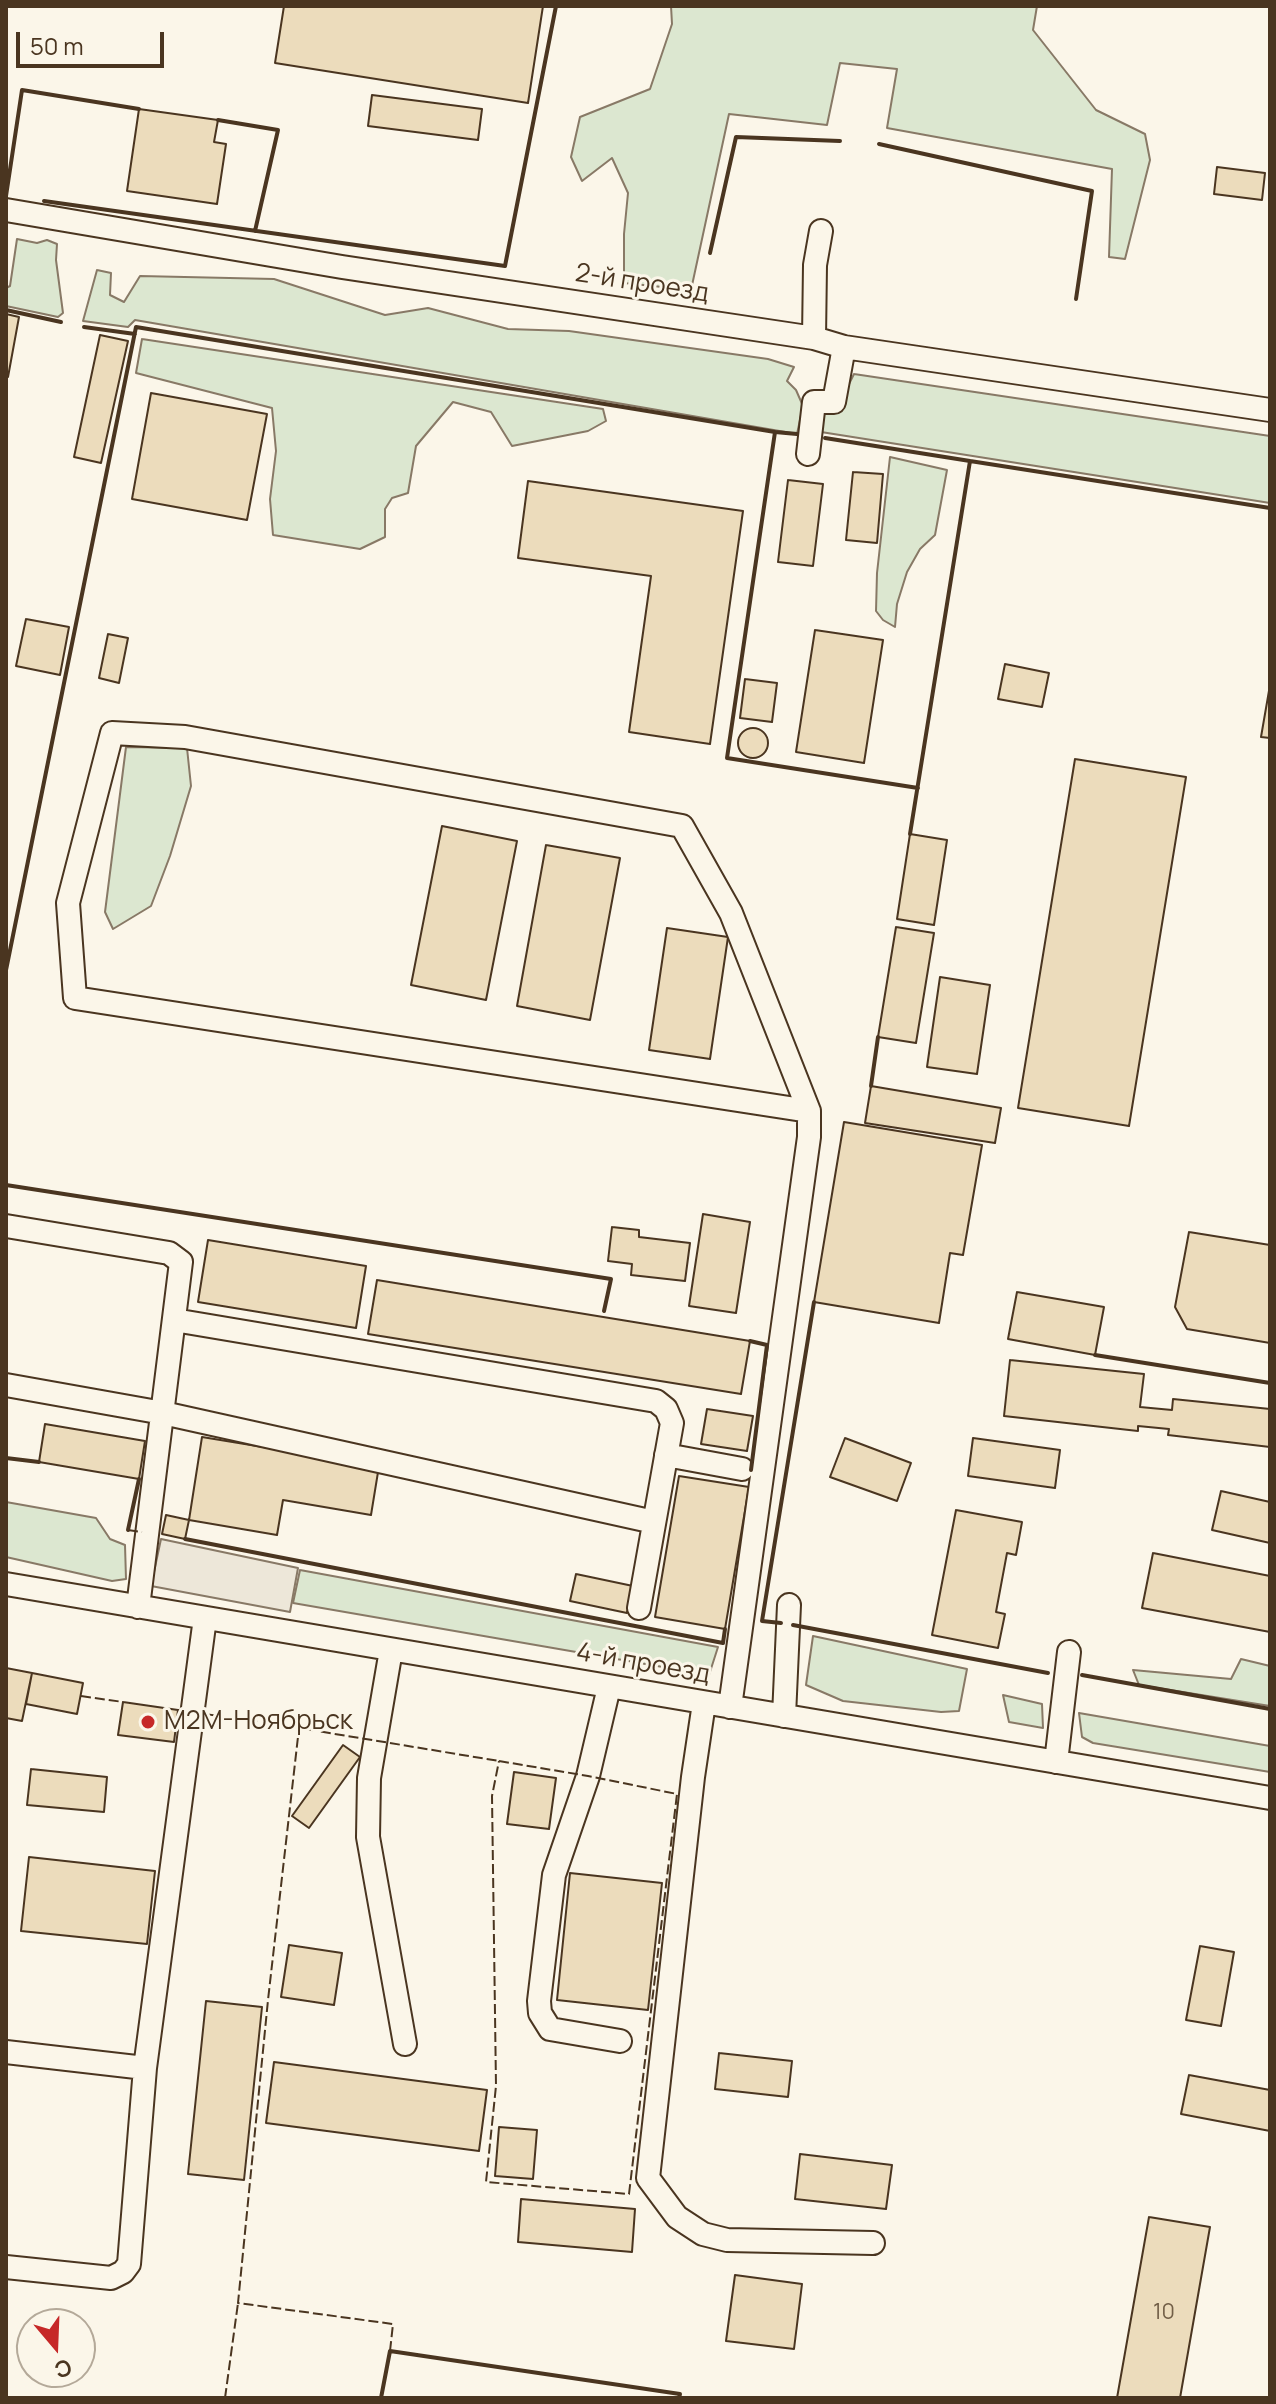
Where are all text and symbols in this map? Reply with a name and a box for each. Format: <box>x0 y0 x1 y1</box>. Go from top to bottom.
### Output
scale bar <box>20 16 168 66</box>
text: 50 m <box>30 29 84 62</box>
street label: 2-й проезд <box>573 258 711 310</box>
street label: 4-й проезд <box>574 1637 712 1691</box>
place label: М2М-Ноябрьск <box>164 1706 353 1738</box>
marker: М2М-Ноябрьск <box>139 1713 157 1731</box>
house number: 10 <box>1153 2300 1175 2326</box>
north arrow <box>16 2308 96 2388</box>
text: С <box>51 2352 76 2386</box>

